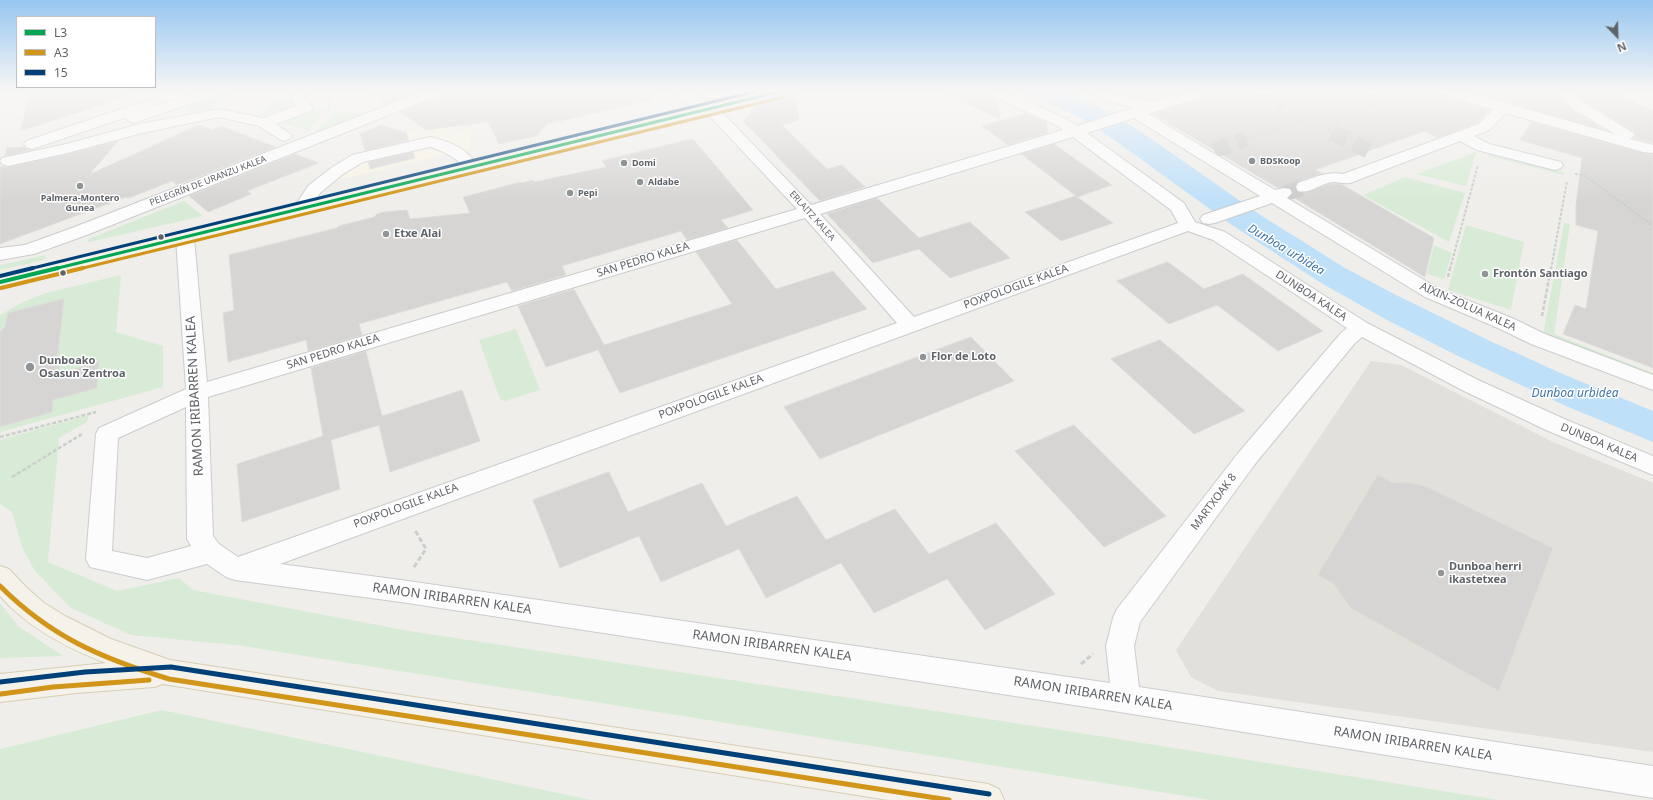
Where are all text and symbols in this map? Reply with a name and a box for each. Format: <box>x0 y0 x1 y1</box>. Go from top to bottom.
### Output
legend <box>16 16 156 88</box>
north arrow <box>1597 16 1637 56</box>
text: L3 <box>54 24 67 41</box>
text: N <box>1615 39 1629 56</box>
text: A3 <box>54 44 69 61</box>
text: 15 <box>54 64 68 81</box>
street label: PELEGRÍN DE URANZU KALEA <box>148 154 268 208</box>
marker: BDSKoop <box>1247 156 1257 166</box>
place label: BDSKoop <box>1260 156 1300 166</box>
marker: Domi <box>619 158 629 168</box>
place label: Domi <box>632 158 656 168</box>
marker: Aldabe <box>635 177 645 187</box>
place label: Aldabe <box>648 177 679 187</box>
marker: Palmera-Montero Gunea <box>75 181 85 191</box>
marker: Pepi <box>565 188 575 198</box>
place label: Pepi <box>578 188 597 198</box>
street label: ERLAITZ KALEA <box>787 189 837 243</box>
place label: Palmera-Montero Gunea <box>41 193 119 214</box>
water label: Dunboa urbidea <box>1245 221 1327 279</box>
place label: Etxe Alai <box>394 227 441 241</box>
marker: Etxe Alai <box>381 229 391 239</box>
unlabelled marker <box>156 232 166 242</box>
street label: SAN PEDRO KALEA <box>595 240 691 280</box>
street label: POXPOLOGILE KALEA <box>962 262 1070 312</box>
place label: Frontón Santiago <box>1493 267 1588 281</box>
unlabelled marker <box>58 268 68 278</box>
street label: DUNBOA KALEA <box>1273 268 1349 324</box>
marker: Frontón Santiago <box>1480 269 1490 279</box>
street label: AIXIN-ZOLUA KALEA <box>1418 280 1518 334</box>
street label: RAMON IRIBARREN KALEA <box>183 315 207 477</box>
street label: SAN PEDRO KALEA <box>285 332 381 372</box>
place label: Flor de Loto <box>931 350 996 364</box>
marker: Flor de Loto <box>918 352 928 362</box>
place label: Dunboako Osasun Zentroa <box>39 354 126 380</box>
marker: Dunboako Osasun Zentroa <box>24 361 36 373</box>
street label: POXPOLOGILE KALEA <box>657 372 765 422</box>
water label: Dunboa urbidea <box>1531 387 1619 401</box>
street label: DUNBOA KALEA <box>1558 421 1640 465</box>
street label: MARTXOAK 8 <box>1188 471 1240 533</box>
street label: POXPOLOGILE KALEA <box>352 481 460 531</box>
place label: Dunboa herri ikastetxea <box>1449 560 1521 586</box>
marker: Dunboa herri ikastetxea <box>1436 568 1446 578</box>
street label: RAMON IRIBARREN KALEA <box>371 580 533 618</box>
street label: RAMON IRIBARREN KALEA <box>691 627 853 665</box>
street label: RAMON IRIBARREN KALEA <box>1012 674 1174 714</box>
street label: RAMON IRIBARREN KALEA <box>1332 724 1494 764</box>

